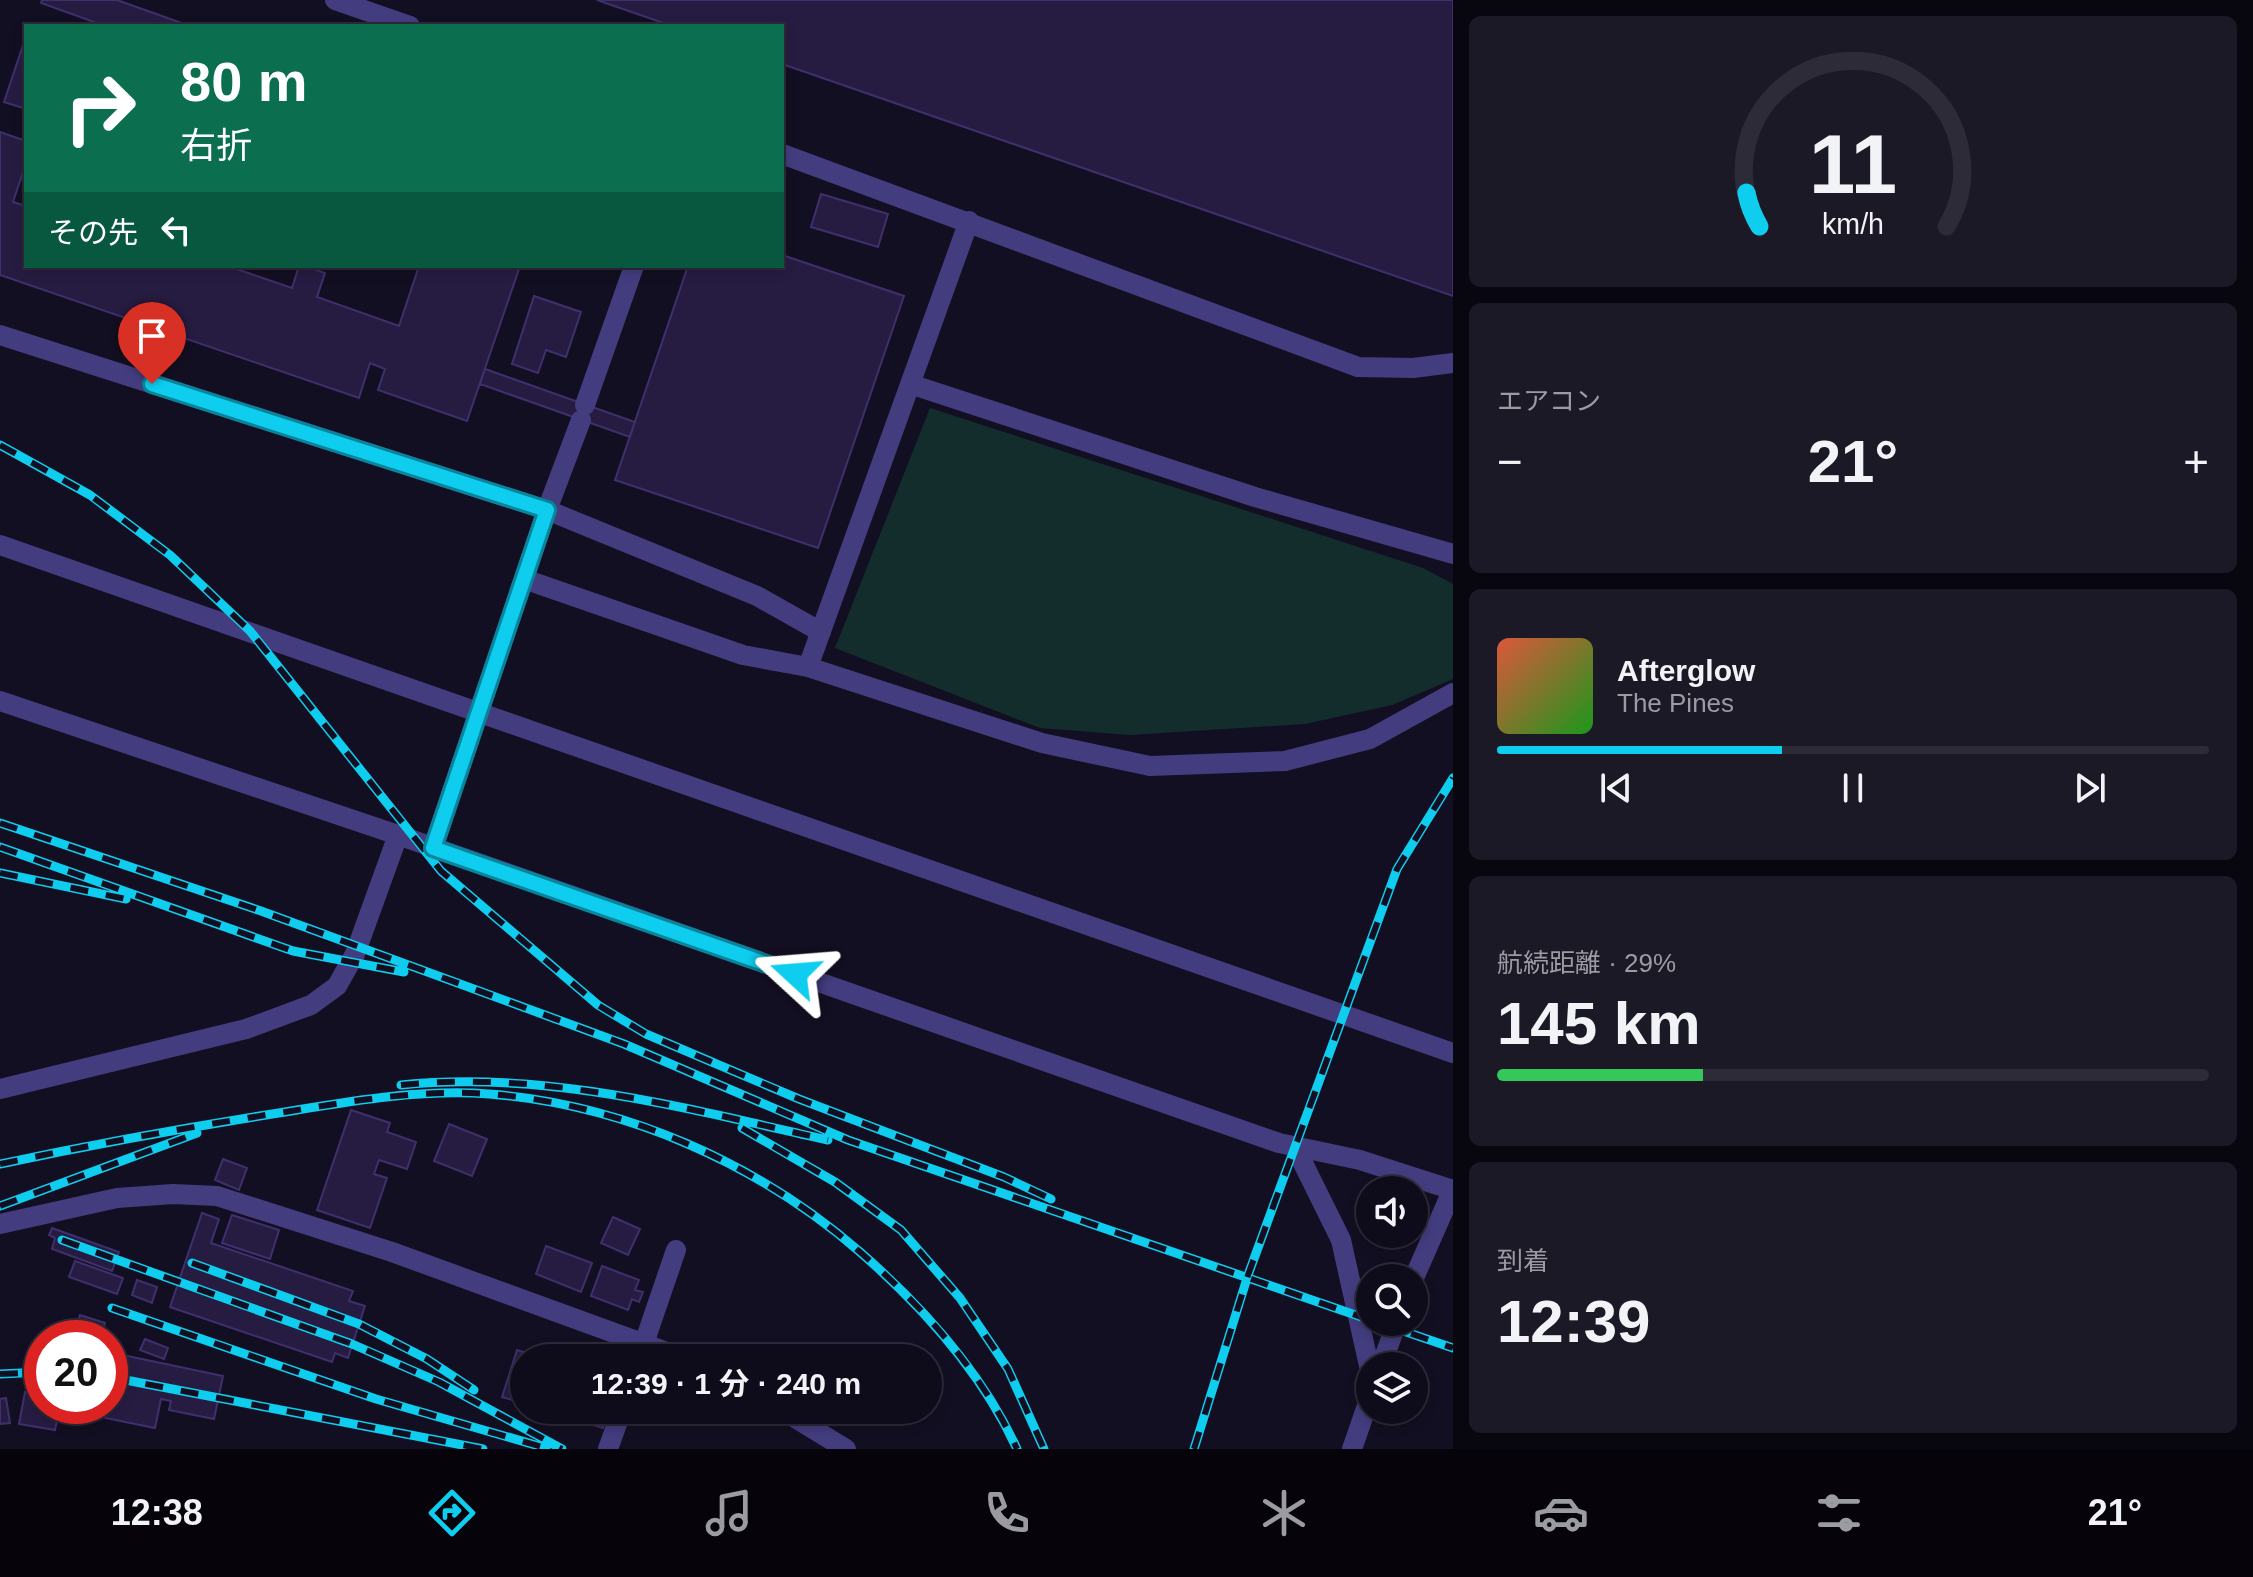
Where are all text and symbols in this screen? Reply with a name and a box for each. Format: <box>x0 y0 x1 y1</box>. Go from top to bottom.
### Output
text: 80 m <box>180 50 308 113</box>
icon: right <box>48 56 152 160</box>
text: 11 <box>1809 118 1897 211</box>
text: 右折 <box>180 125 252 166</box>
icon: left <box>154 208 198 252</box>
text: km/h <box>1822 208 1884 240</box>
text: その先 <box>48 216 138 249</box>
pin <box>118 302 186 384</box>
icon: arrive <box>130 314 174 358</box>
text: エアコン <box>1497 386 1601 416</box>
text: 21° <box>1808 428 1898 495</box>
text: − <box>1497 437 1523 486</box>
text: + <box>2183 437 2209 486</box>
text: Afterglow <box>1617 654 1755 687</box>
text: The Pines <box>1617 688 1734 718</box>
icon: previous <box>1594 766 1638 810</box>
icon: pause <box>1831 766 1875 810</box>
icon: next <box>2068 766 2112 810</box>
position arrow <box>753 932 837 1016</box>
text: 航続距離 · 29% <box>1497 948 1676 978</box>
text: 145 km <box>1497 990 1701 1057</box>
map controls <box>1356 1176 1428 1424</box>
button: sound <box>1356 1176 1428 1248</box>
text: 到着 <box>1497 1246 1549 1276</box>
button: search <box>1356 1264 1428 1336</box>
text: 12:39 <box>1497 1288 1650 1355</box>
speed limit sign: 20 <box>24 1320 128 1424</box>
button: layers <box>1356 1352 1428 1424</box>
text: 12:39 · 1 分 · 240 m <box>591 1367 861 1400</box>
icon: directions <box>424 1485 480 1541</box>
icon: music <box>701 1485 757 1541</box>
icon: phone <box>979 1485 1035 1541</box>
icon: climate <box>1256 1485 1312 1541</box>
icon: car <box>1533 1485 1589 1541</box>
icon: filters <box>1811 1485 1867 1541</box>
text: 12:38 <box>111 1492 203 1533</box>
text: 21° <box>2088 1492 2142 1533</box>

